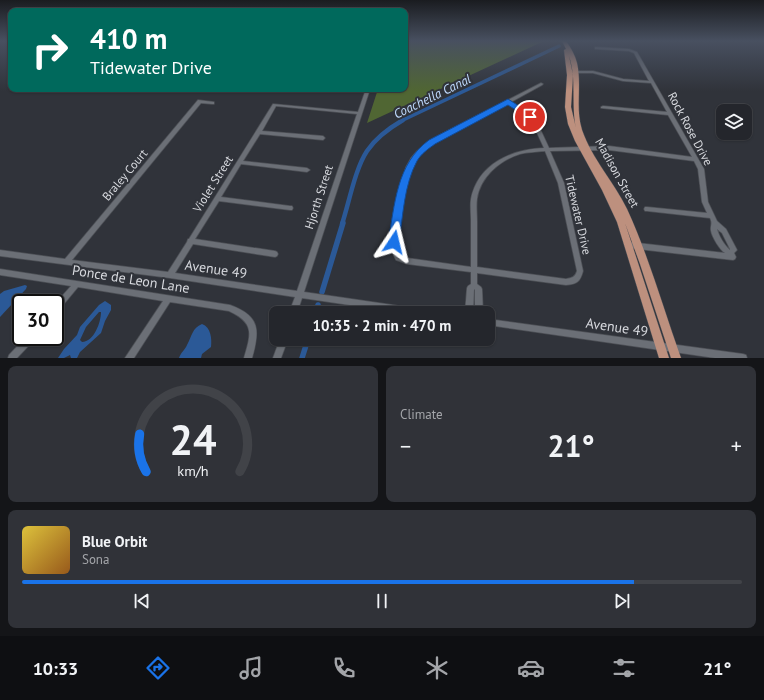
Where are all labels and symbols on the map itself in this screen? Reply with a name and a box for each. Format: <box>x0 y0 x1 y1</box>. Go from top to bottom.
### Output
water label: Coachella Canal <box>391 70 474 123</box>
street label: Rock Rose Drive <box>665 89 716 168</box>
pin <box>513 100 547 134</box>
street label: Madison Street <box>592 135 643 210</box>
street label: Braley Court <box>99 146 150 203</box>
street label: Violet Street <box>189 153 236 216</box>
street label: Hjorth Street <box>301 163 336 231</box>
street label: Tidewater Drive <box>562 174 595 256</box>
position arrow <box>373 221 415 263</box>
street label: Avenue 49 <box>184 256 248 282</box>
street label: Ponce de Leon Lane <box>71 261 191 297</box>
speed limit sign: 30 <box>12 294 64 346</box>
street label: Avenue 49 <box>585 314 649 340</box>

